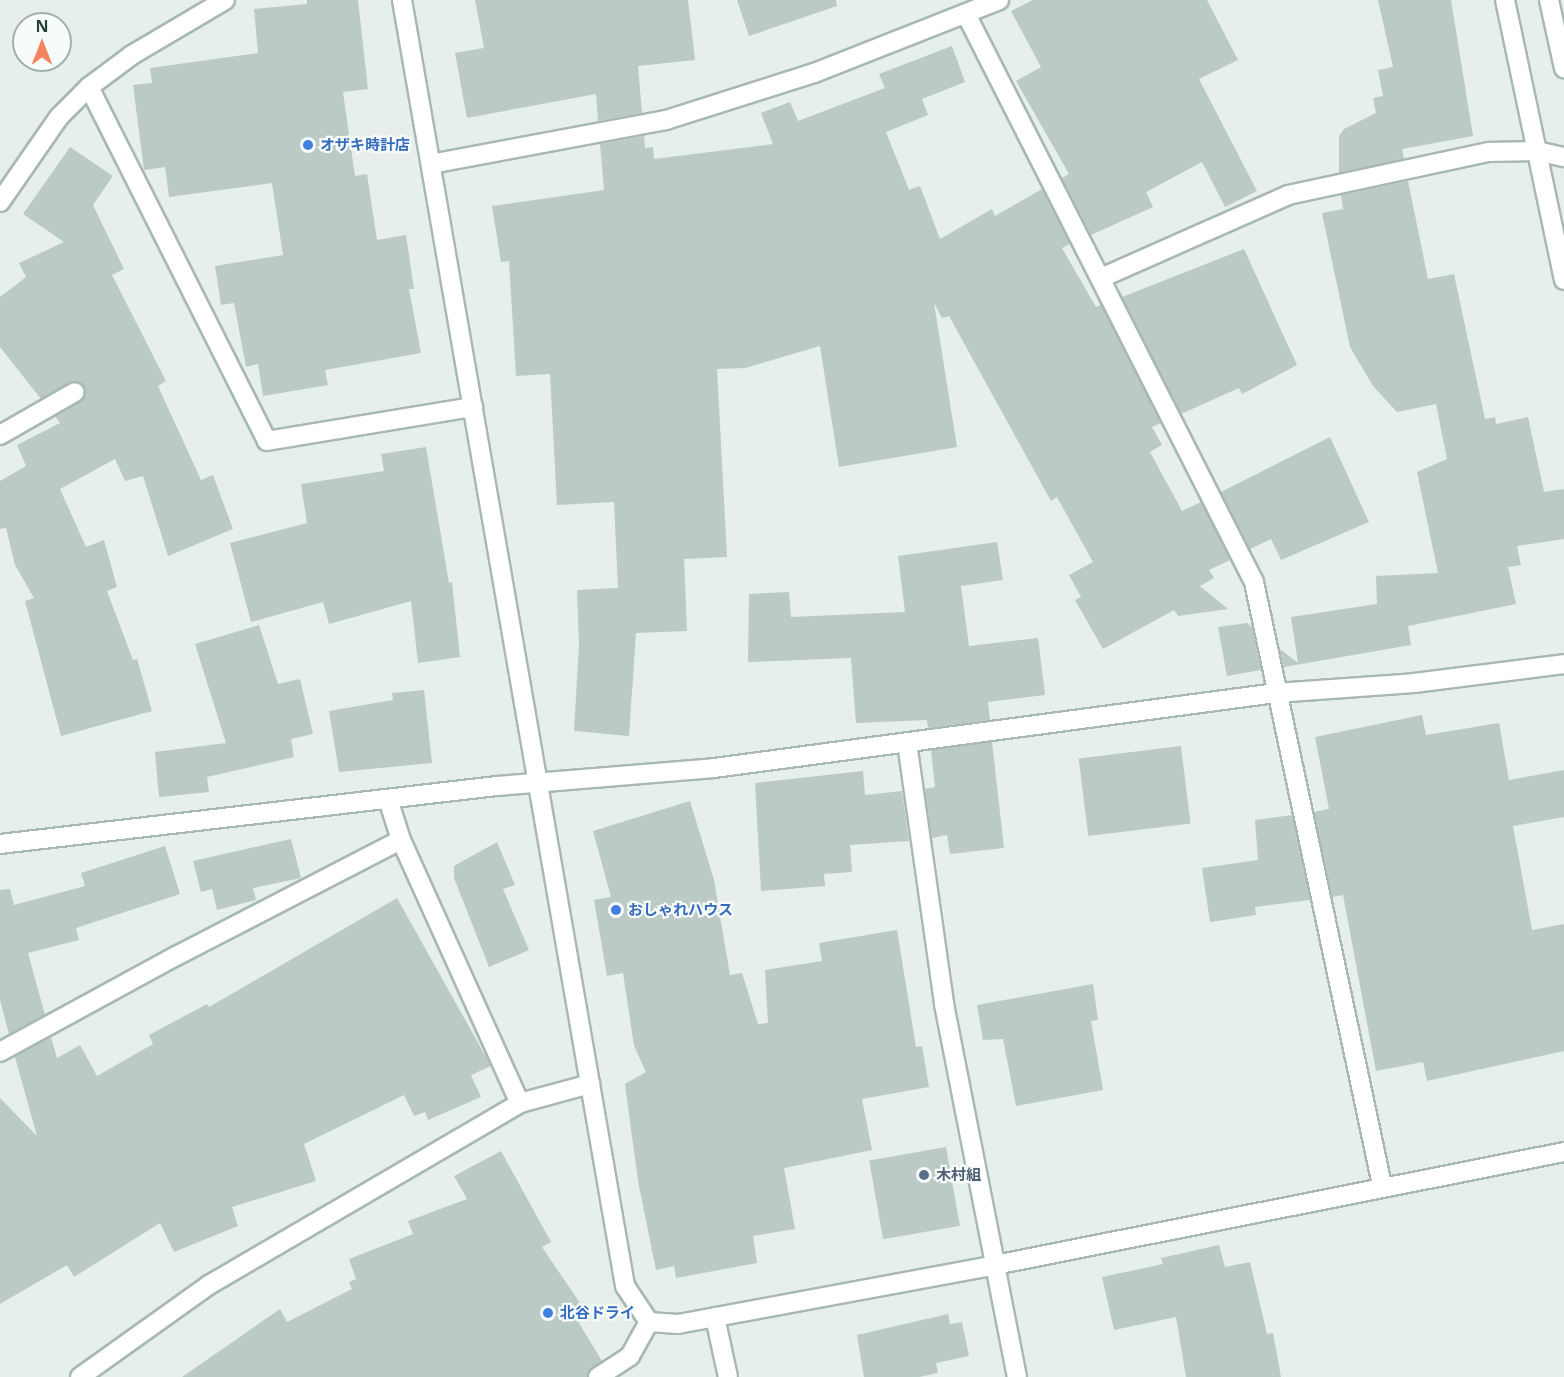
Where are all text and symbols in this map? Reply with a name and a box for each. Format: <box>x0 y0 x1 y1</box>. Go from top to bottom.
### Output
north arrow <box>12 12 72 72</box>
text: N <box>35 15 49 37</box>
place label: オザキ時計店 <box>320 136 410 154</box>
marker: オザキ時計店 <box>301 138 315 152</box>
place label: おしゃれハウス <box>628 901 733 919</box>
marker: おしゃれハウス <box>609 903 623 917</box>
place label: 木村組 <box>936 1166 981 1184</box>
marker: 木村組 <box>917 1168 931 1182</box>
place label: 北谷ドライ <box>560 1304 635 1322</box>
marker: 北谷ドライ <box>541 1306 555 1320</box>

